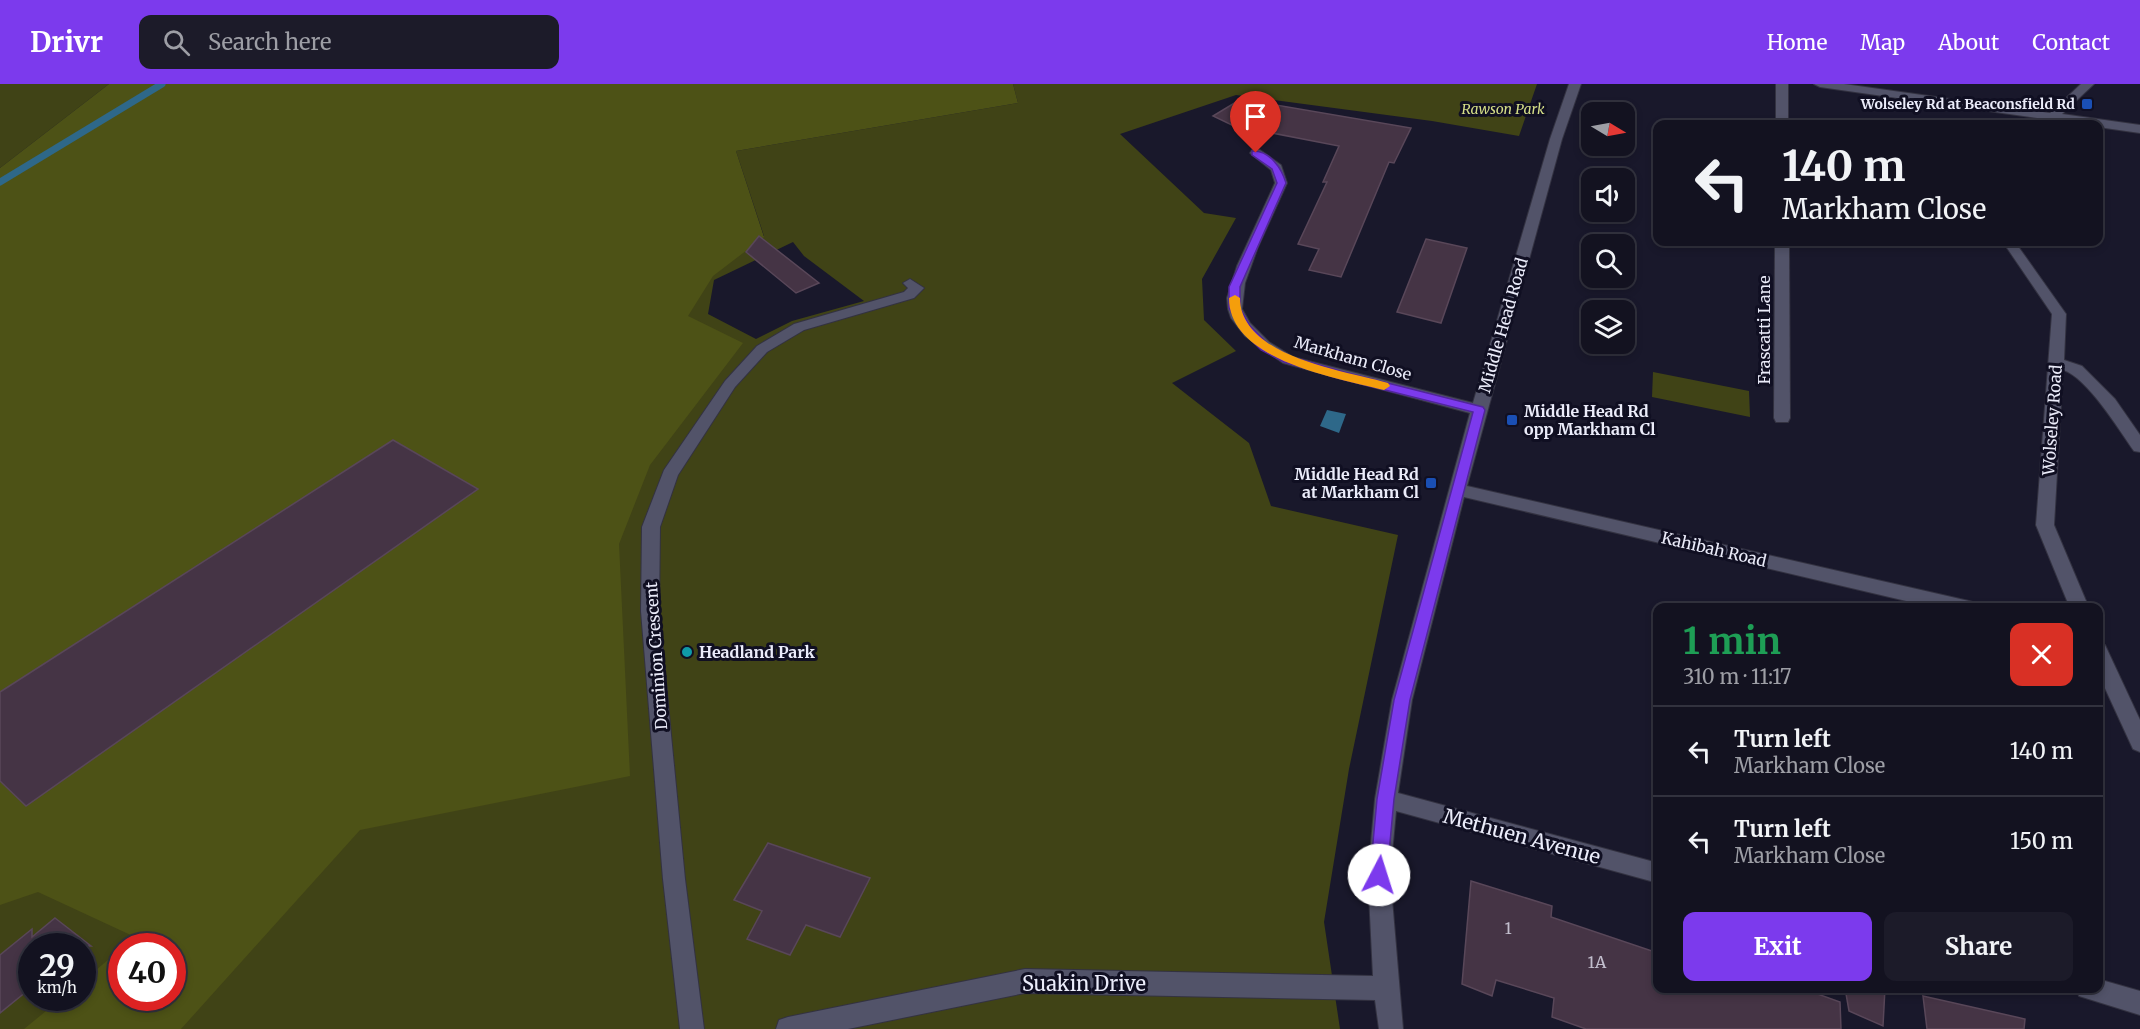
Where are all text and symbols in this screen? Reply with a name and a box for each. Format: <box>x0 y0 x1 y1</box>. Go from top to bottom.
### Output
search box <box>139 15 559 69</box>
text: Drivr <box>30 24 103 60</box>
icon: search <box>160 26 193 59</box>
text: Search here <box>208 28 331 56</box>
text: Home <box>1767 29 1827 56</box>
text: Map <box>1860 29 1905 56</box>
text: About <box>1938 29 1999 56</box>
text: Contact <box>2032 29 2110 56</box>
pin <box>1230 91 1281 153</box>
place label: Wolseley Rd at Beaconsfield Rd <box>1860 95 2075 113</box>
marker: Wolseley Rd at Beaconsfield Rd <box>2080 97 2094 111</box>
icon: arrive <box>1239 100 1272 133</box>
park label: Rawson Park <box>1461 100 1545 118</box>
north arrow <box>1581 102 1635 156</box>
map controls <box>1581 102 1635 354</box>
text: 140 m <box>1782 140 1905 192</box>
icon: left <box>1683 144 1761 222</box>
button: sound <box>1581 168 1635 222</box>
text: Markham Close <box>1782 192 1986 226</box>
button: search <box>1581 234 1635 288</box>
street label: Middle Head Road <box>1474 255 1532 395</box>
street label: Frascatti Lane <box>1754 275 1774 385</box>
button: layers <box>1581 300 1635 354</box>
street label: Markham Close <box>1292 332 1414 384</box>
street label: Wolseley Road <box>2038 364 2066 477</box>
place label: Middle Head Rd opp Markham Cl <box>1524 401 1655 439</box>
marker: Middle Head Rd opp Markham Cl <box>1505 413 1519 427</box>
place label: Middle Head Rd at Markham Cl <box>1294 464 1419 502</box>
marker: Middle Head Rd at Markham Cl <box>1424 476 1438 490</box>
street label: Kahibah Road <box>1660 527 1769 571</box>
street label: Dominion Crescent <box>641 581 671 731</box>
text: 1 min <box>1683 619 1781 664</box>
button: close <box>2010 623 2073 686</box>
place label: Headland Park <box>699 642 815 662</box>
marker: Headland Park <box>680 645 694 659</box>
text: 310 m · 11:17 <box>1683 664 1792 689</box>
text: Turn left <box>1734 725 1831 753</box>
icon: left <box>1683 735 1716 768</box>
text: 140 m <box>2010 737 2073 765</box>
text: Markham Close <box>1734 753 1885 778</box>
street label: Methuen Avenue <box>1441 803 1603 869</box>
text: Turn left <box>1734 815 1831 843</box>
icon: left <box>1683 825 1716 858</box>
text: 150 m <box>2010 827 2073 855</box>
position arrow <box>1347 843 1411 907</box>
text: Markham Close <box>1734 843 1885 868</box>
button: Exit <box>1683 912 1872 981</box>
button: Share <box>1884 912 2073 981</box>
house number: 1 <box>1504 918 1512 938</box>
speed limit sign: 40 <box>108 933 186 1011</box>
text: 29 <box>39 946 75 984</box>
house number: 1A <box>1588 952 1607 972</box>
street label: Suakin Drive <box>1022 971 1146 996</box>
text: km/h <box>37 978 77 997</box>

